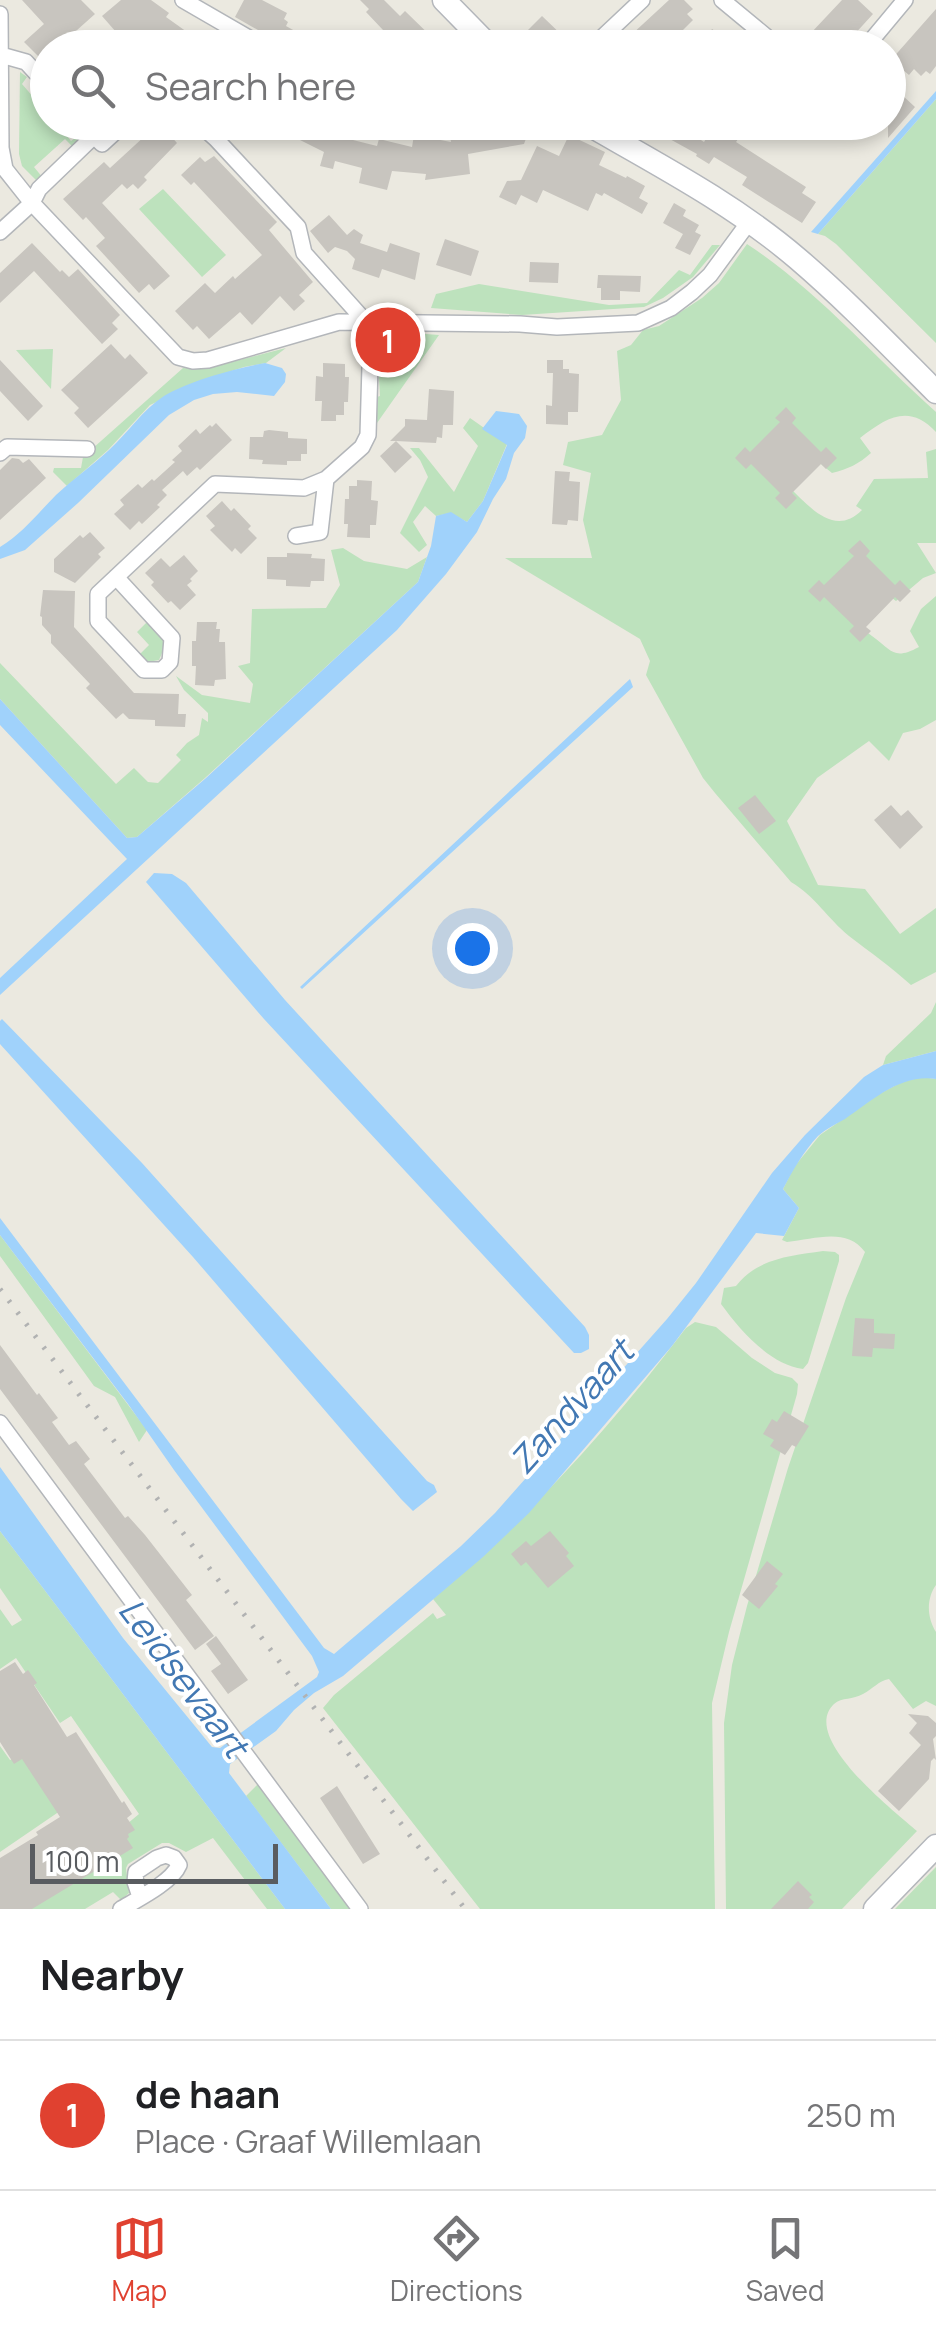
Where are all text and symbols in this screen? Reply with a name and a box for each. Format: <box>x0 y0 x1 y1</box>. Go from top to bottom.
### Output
search box <box>30 30 906 140</box>
icon: search <box>65 58 120 113</box>
text: Search here <box>145 59 356 111</box>
pin: 1 <box>356 302 420 378</box>
your location <box>447 923 498 974</box>
water label: Zandvaart <box>498 1326 647 1484</box>
water label: Leidsevaart <box>108 1588 262 1770</box>
scale bar <box>30 1839 278 1884</box>
text: 100 m <box>45 1842 119 1880</box>
text: Nearby <box>40 1945 184 2003</box>
text: de haan <box>135 2067 280 2119</box>
text: 1 <box>65 2093 80 2137</box>
text: 250 m <box>806 2093 896 2137</box>
text: Place · Graaf Willemlaan <box>135 2119 481 2163</box>
tab: Map <box>111 2211 167 2309</box>
tab: Directions <box>390 2211 523 2309</box>
tab: Saved <box>746 2211 825 2309</box>

